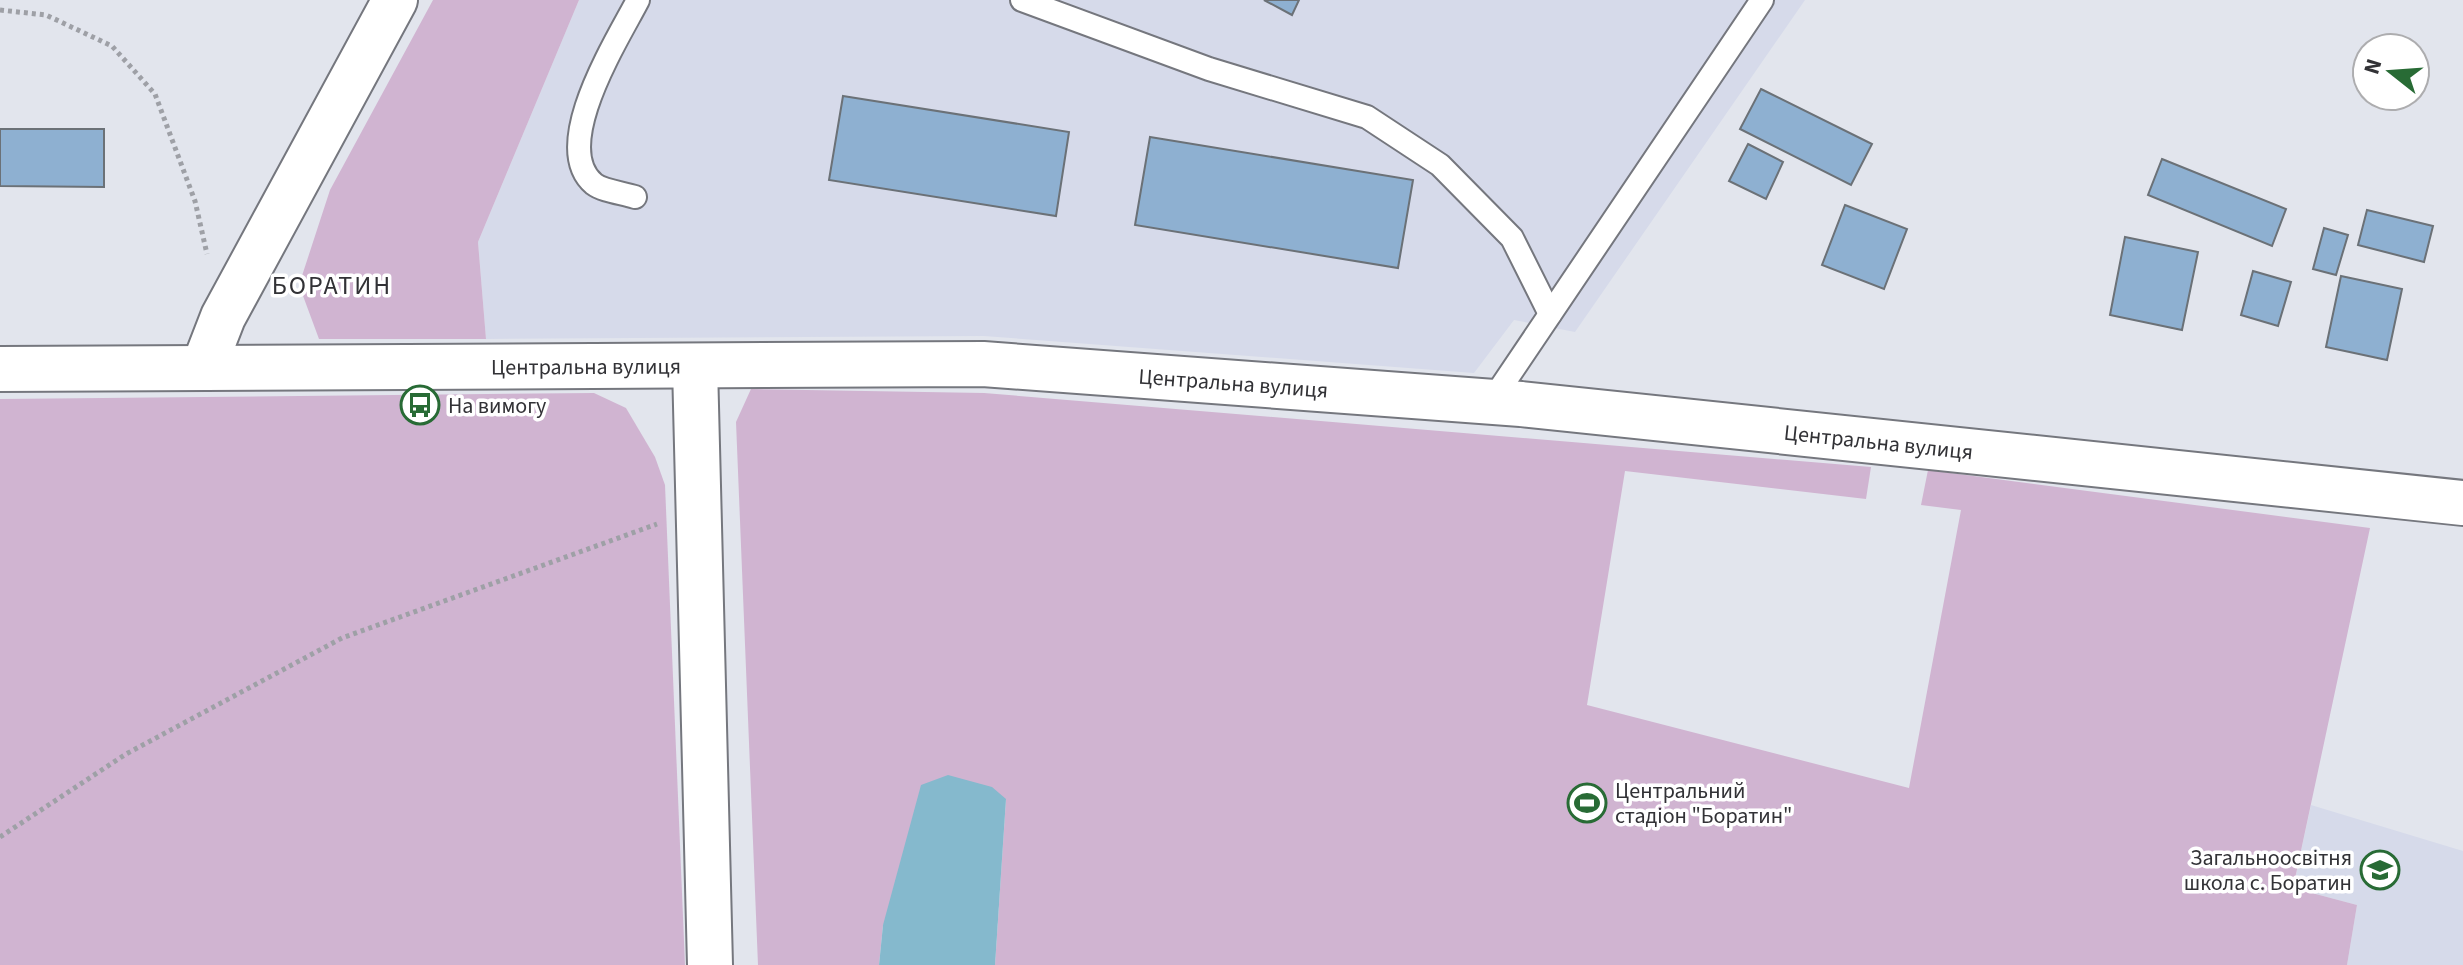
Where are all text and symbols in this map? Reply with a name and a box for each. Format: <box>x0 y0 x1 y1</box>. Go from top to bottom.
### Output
north arrow <box>2351 32 2431 112</box>
text: N <box>2355 55 2390 78</box>
district label: БОРАТИН <box>272 267 392 304</box>
street label: Центральна вулиця <box>491 351 681 384</box>
street label: Центральна вулиця <box>1137 361 1329 407</box>
bus stop icon: На вимогу <box>399 384 441 426</box>
place label: На вимогу <box>448 390 547 422</box>
street label: Центральна вулиця <box>1782 417 1975 468</box>
place label: Центральний стадіон "Боратин" <box>1615 775 1792 832</box>
sports icon: Центральний стадіон "Боратин" <box>1566 782 1608 824</box>
place label: Загальноосвітня школа с. Боратин <box>2184 842 2352 899</box>
school or university icon: Загальноосвітня школа с. Боратин <box>2359 849 2401 891</box>

